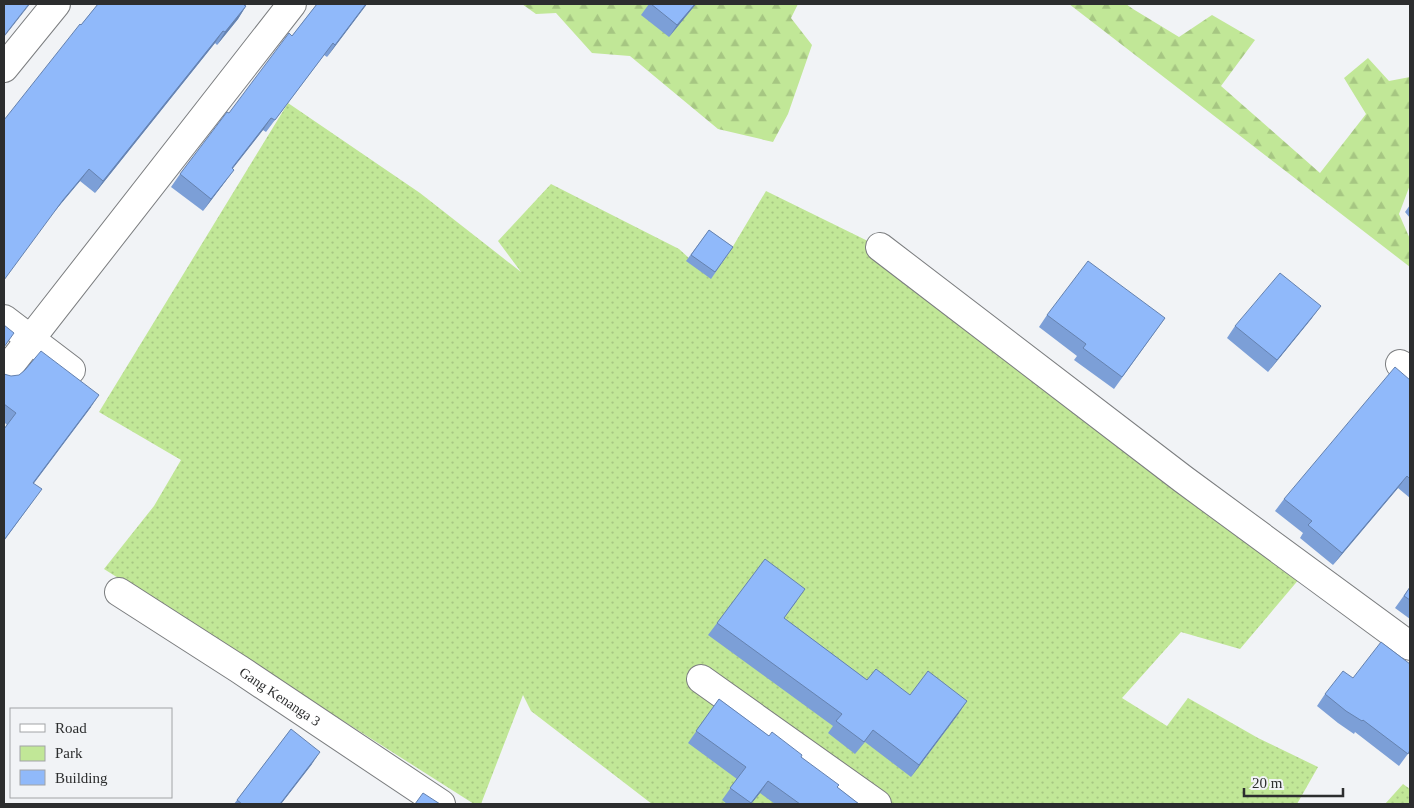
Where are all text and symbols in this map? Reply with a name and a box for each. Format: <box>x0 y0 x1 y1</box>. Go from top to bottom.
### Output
street label: Gang Kenanga 3 <box>237 664 323 729</box>
legend <box>10 708 172 798</box>
text: Road <box>55 720 87 736</box>
text: Park <box>55 745 83 761</box>
scale bar <box>1244 766 1343 798</box>
text: Building <box>55 770 108 786</box>
text: 20 m <box>1252 775 1283 791</box>

